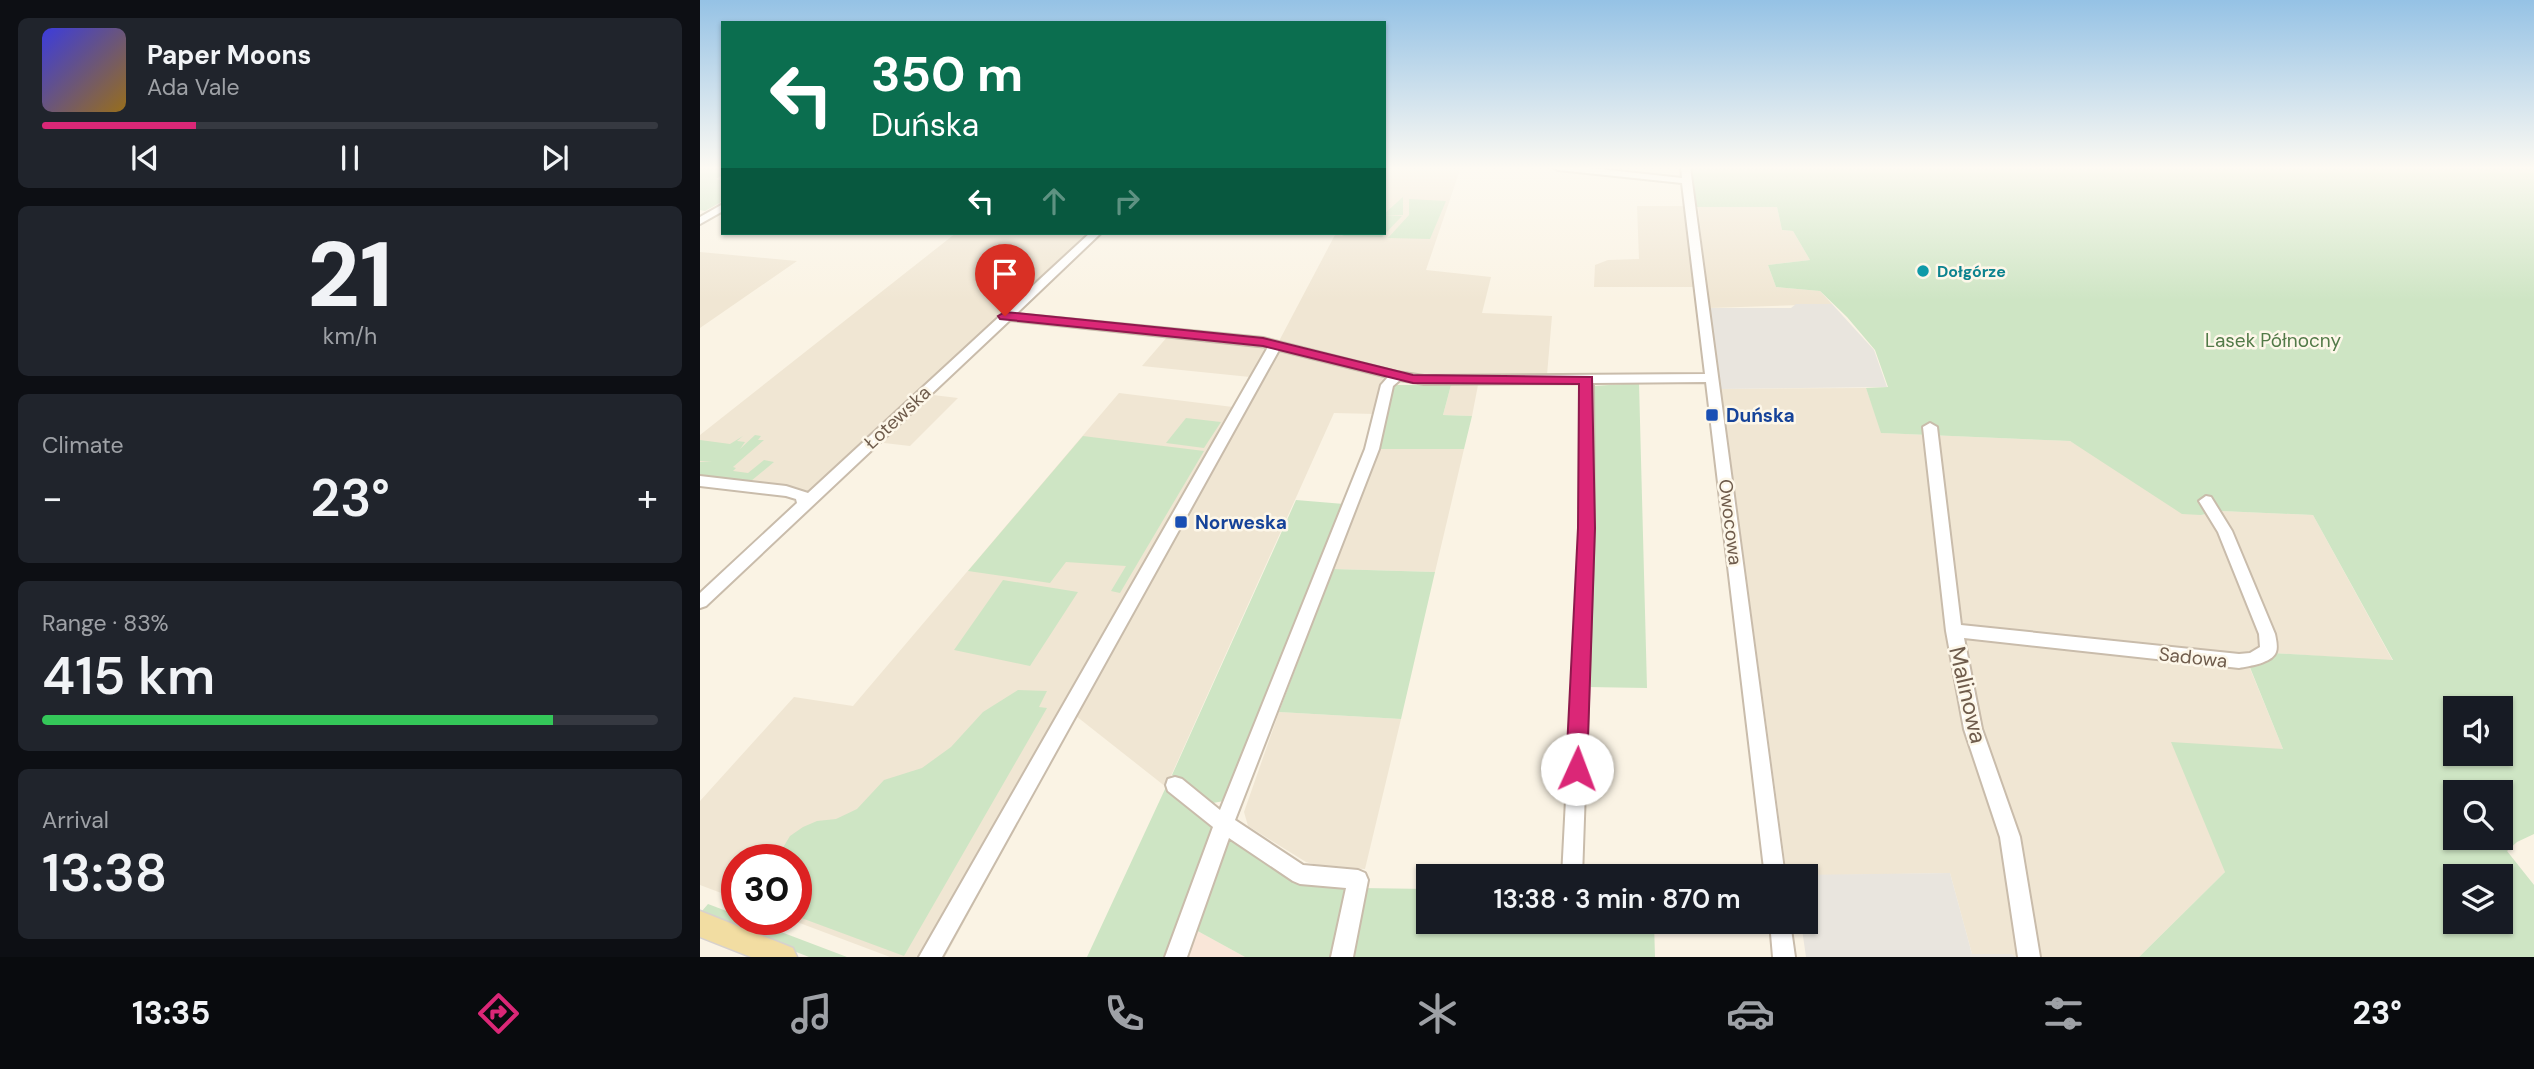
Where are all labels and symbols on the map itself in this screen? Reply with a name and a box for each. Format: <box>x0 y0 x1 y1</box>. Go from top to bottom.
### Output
pin <box>975 244 1035 316</box>
place label: Dołgórze <box>1937 261 2006 282</box>
marker: Dołgórze <box>1915 263 1931 279</box>
park label: Lasek Północny <box>2205 328 2341 353</box>
street label: Łotewska <box>859 380 936 455</box>
place label: Duńska <box>1726 403 1795 428</box>
marker: Duńska <box>1704 407 1720 423</box>
street label: Owocowa <box>1713 478 1748 566</box>
place label: Norweska <box>1195 510 1287 535</box>
marker: Norweska <box>1173 514 1189 530</box>
street label: Sadowa <box>2157 641 2228 674</box>
street label: Malinowa <box>1942 644 1994 746</box>
position arrow <box>1540 732 1614 806</box>
speed limit sign: 30 <box>721 844 812 935</box>

